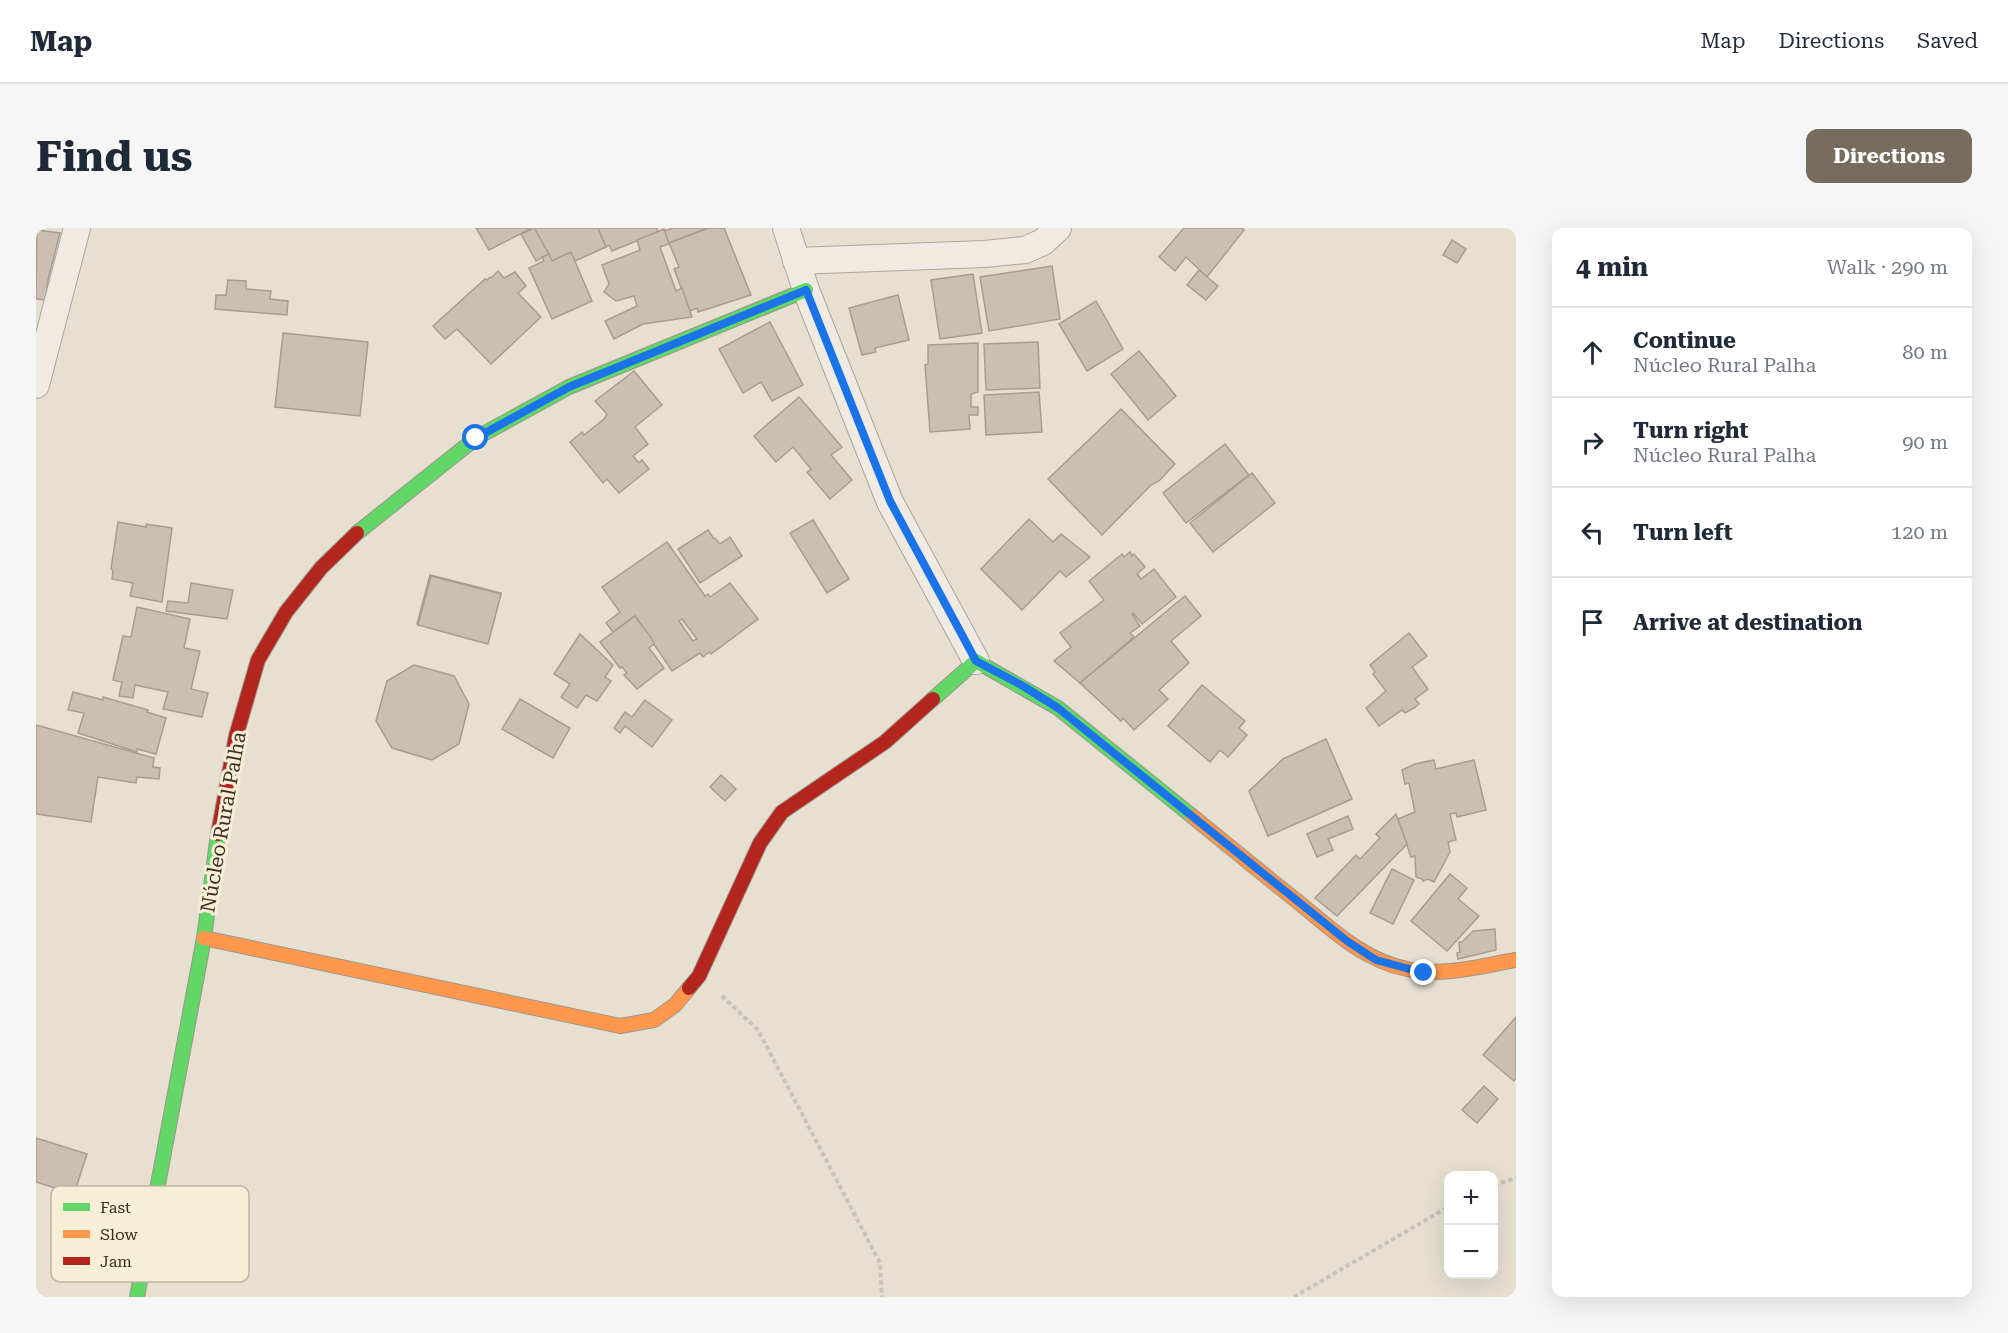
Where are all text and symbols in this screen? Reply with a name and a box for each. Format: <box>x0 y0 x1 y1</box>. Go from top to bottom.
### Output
text: Map <box>30 25 92 58</box>
text: Map <box>1701 29 1745 53</box>
text: Directions <box>1778 29 1884 53</box>
text: Saved <box>1917 29 1978 53</box>
button: Directions <box>1806 129 1972 183</box>
text: Find us <box>36 132 193 181</box>
text: 4 min <box>1576 252 1648 282</box>
text: Walk · 290 m <box>1827 255 1948 279</box>
text: Continue <box>1633 328 1736 353</box>
icon: ahead <box>1576 336 1609 369</box>
text: 80 m <box>1902 340 1948 364</box>
text: Núcleo Rural Palha <box>1633 353 1816 377</box>
text: Turn right <box>1633 418 1748 443</box>
route start <box>462 424 488 450</box>
icon: right <box>1576 426 1609 459</box>
text: 90 m <box>1902 430 1948 454</box>
text: Núcleo Rural Palha <box>1633 443 1816 467</box>
icon: left <box>1576 516 1609 549</box>
text: Turn left <box>1633 520 1733 545</box>
text: 120 m <box>1891 520 1948 544</box>
icon: arrive <box>1576 606 1609 639</box>
text: Arrive at destination <box>1633 610 1862 635</box>
street label: Núcleo Rural Palha <box>195 730 251 914</box>
route end <box>1410 959 1436 985</box>
map controls <box>1444 1171 1498 1279</box>
button: + <box>1444 1171 1498 1225</box>
legend <box>51 1186 249 1282</box>
text: Fast <box>100 1198 131 1217</box>
text: Slow <box>100 1225 138 1244</box>
button: − <box>1444 1225 1498 1279</box>
text: Jam <box>100 1252 132 1271</box>

